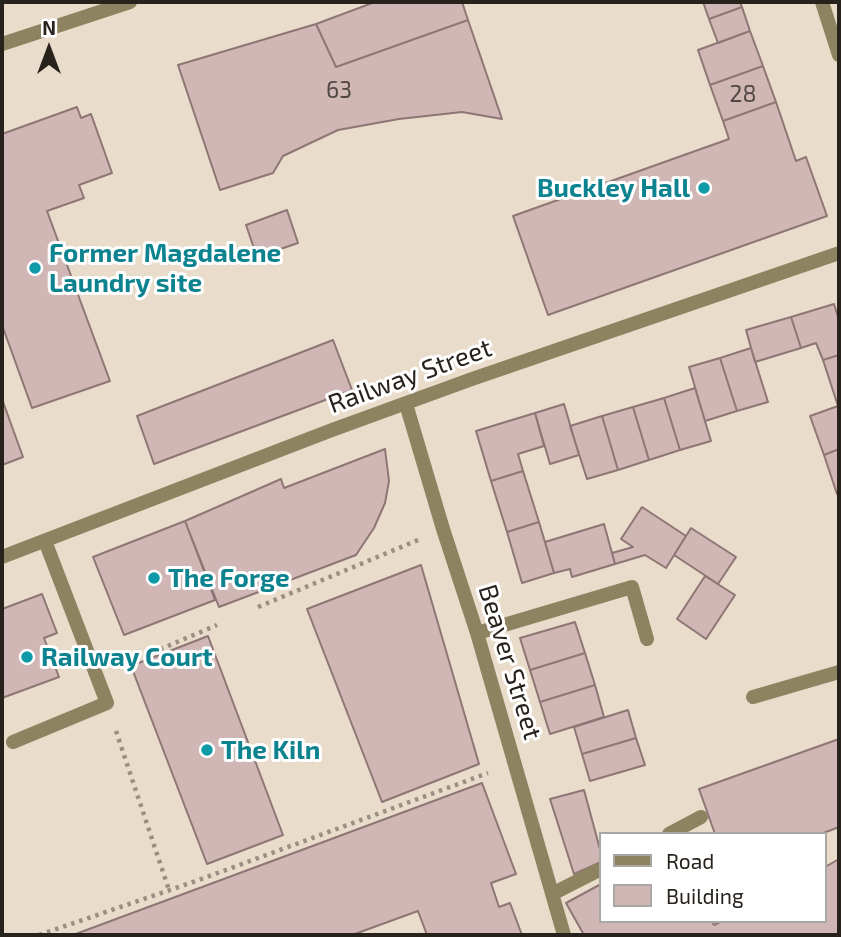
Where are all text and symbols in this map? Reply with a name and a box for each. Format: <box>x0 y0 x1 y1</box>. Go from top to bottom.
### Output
north arrow <box>14 14 84 84</box>
text: N <box>42 16 56 39</box>
house number: 63 <box>326 76 352 104</box>
house number: 28 <box>730 80 756 108</box>
place label: Buckley Hall <box>537 172 690 204</box>
marker: Buckley Hall <box>696 180 712 196</box>
place label: Former Magdalene Laundry site <box>49 237 281 298</box>
marker: Former Magdalene Laundry site <box>27 260 43 276</box>
street label: Railway Street <box>324 332 496 420</box>
place label: The Forge <box>168 562 290 594</box>
marker: The Forge <box>146 570 162 586</box>
street label: Beaver Street <box>472 581 548 743</box>
place label: Railway Court <box>41 641 213 673</box>
marker: Railway Court <box>19 649 35 665</box>
place label: The Kiln <box>221 734 320 766</box>
marker: The Kiln <box>199 742 215 758</box>
legend <box>600 832 827 923</box>
text: Road <box>666 848 714 873</box>
text: Building <box>666 883 744 908</box>

